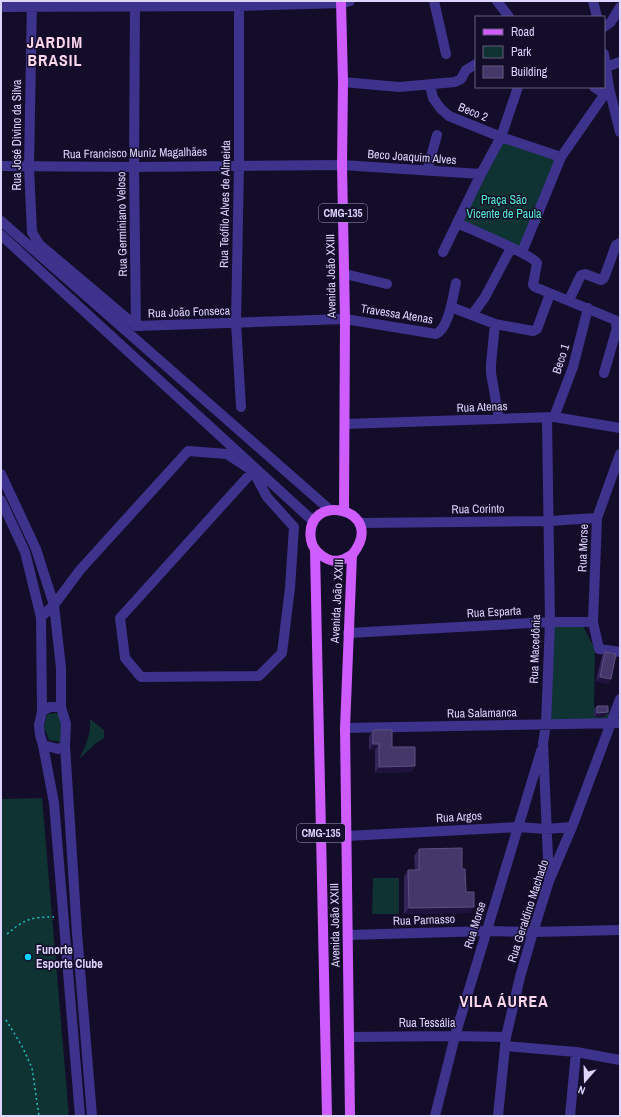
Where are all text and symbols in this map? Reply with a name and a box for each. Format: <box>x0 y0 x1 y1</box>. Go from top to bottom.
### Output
legend <box>475 16 605 88</box>
text: Road <box>511 24 535 40</box>
district label: JARDIM BRASIL <box>27 31 83 71</box>
text: Park <box>511 44 531 60</box>
text: Building <box>511 64 548 80</box>
street label: Rua José Divino da Silva <box>9 79 25 191</box>
street label: Beco 2 <box>456 99 490 125</box>
street label: Rua Teófilo Alves de Almeida <box>216 139 234 268</box>
street label: Rua Francisco Muniz Magalhães <box>63 144 207 162</box>
street label: Beco Joaquim Alves <box>367 146 457 168</box>
street label: Rua Germiniano Veloso <box>113 171 131 277</box>
park label: Praça São Vicente de Paula <box>467 192 542 222</box>
road number: CMG-135 <box>319 204 367 222</box>
street label: Avenida João XXIII <box>322 234 340 319</box>
street label: Travessa Atenas <box>360 300 434 328</box>
street label: Rua João Fonseca <box>148 303 231 321</box>
street label: Beco 1 <box>549 341 574 376</box>
street label: Rua Atenas <box>456 398 508 416</box>
street label: Rua Corinto <box>451 501 505 517</box>
street label: Rua Morse <box>574 524 592 572</box>
street label: Avenida João XXIII <box>327 559 347 644</box>
street label: Rua Esparta <box>466 603 522 621</box>
street label: Rua Macedônia <box>526 613 544 684</box>
street label: Rua Salamanca <box>447 704 518 722</box>
street label: Rua Argos <box>436 808 482 826</box>
road number: CMG-135 <box>297 824 345 842</box>
street label: Rua Geraldino Machado <box>504 858 552 964</box>
street label: Avenida João XXIII <box>326 883 344 968</box>
street label: Rua Morse <box>460 900 490 950</box>
street label: Rua Parnasso <box>393 911 455 929</box>
place label: Funorte Esporte Clube <box>36 942 103 972</box>
marker: Funorte Esporte Clube <box>23 952 33 962</box>
district label: VILA ÁUREA <box>459 990 549 1012</box>
street label: Rua Tessália <box>399 1015 456 1031</box>
north arrow <box>565 1061 605 1101</box>
text: N <box>576 1083 587 1098</box>

